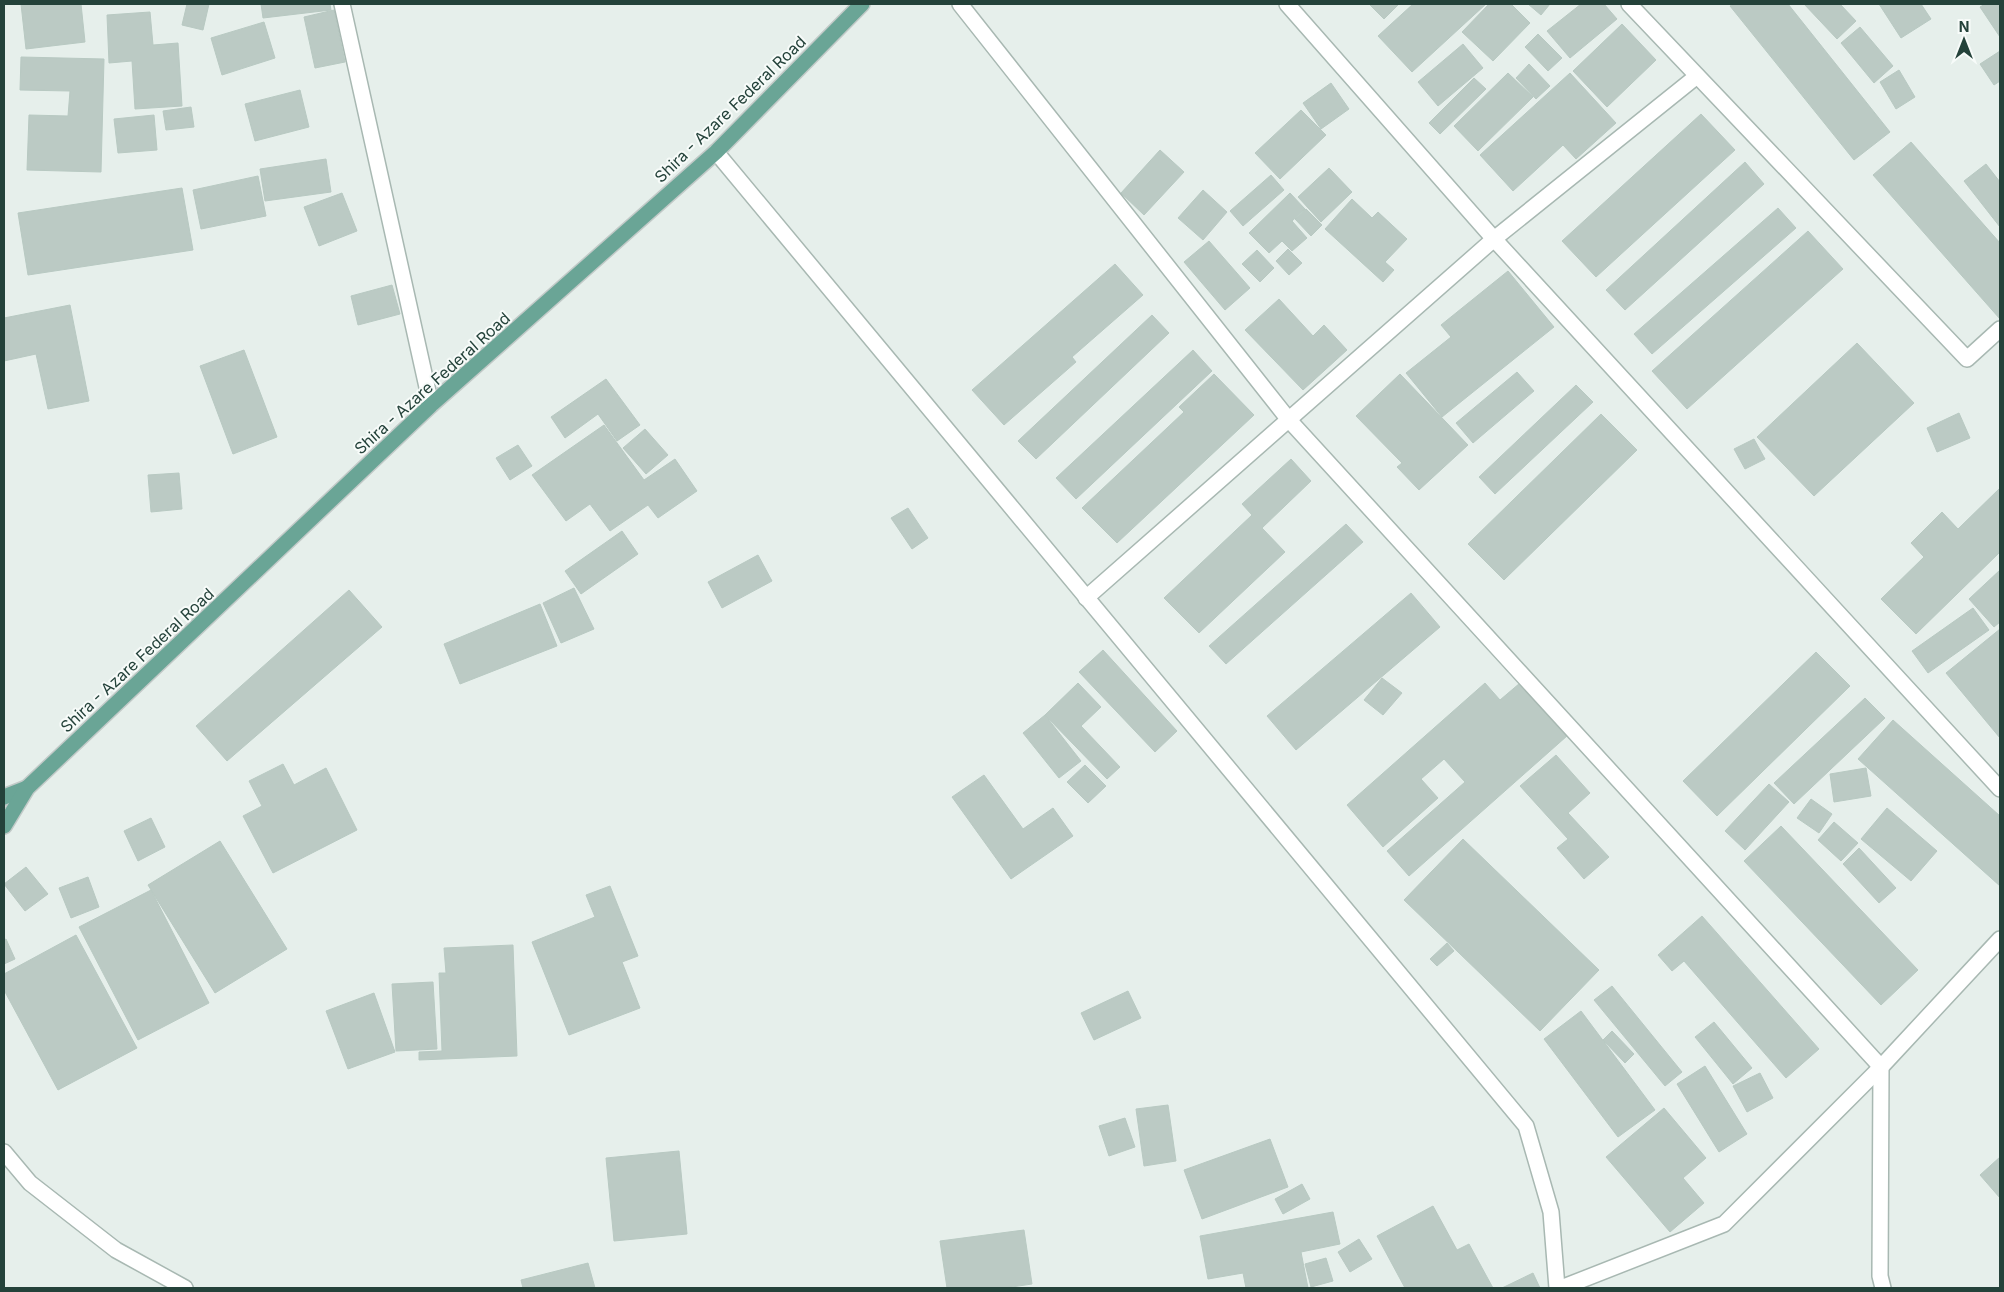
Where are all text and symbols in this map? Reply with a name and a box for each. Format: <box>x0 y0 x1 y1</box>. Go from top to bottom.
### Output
north arrow <box>1939 15 1989 65</box>
text: N <box>1959 18 1969 35</box>
street label: Shira - Azare Federal Road <box>650 31 810 187</box>
street label: Shira - Azare Federal Road <box>350 308 514 458</box>
street label: Shira - Azare Federal Road <box>56 584 218 736</box>

